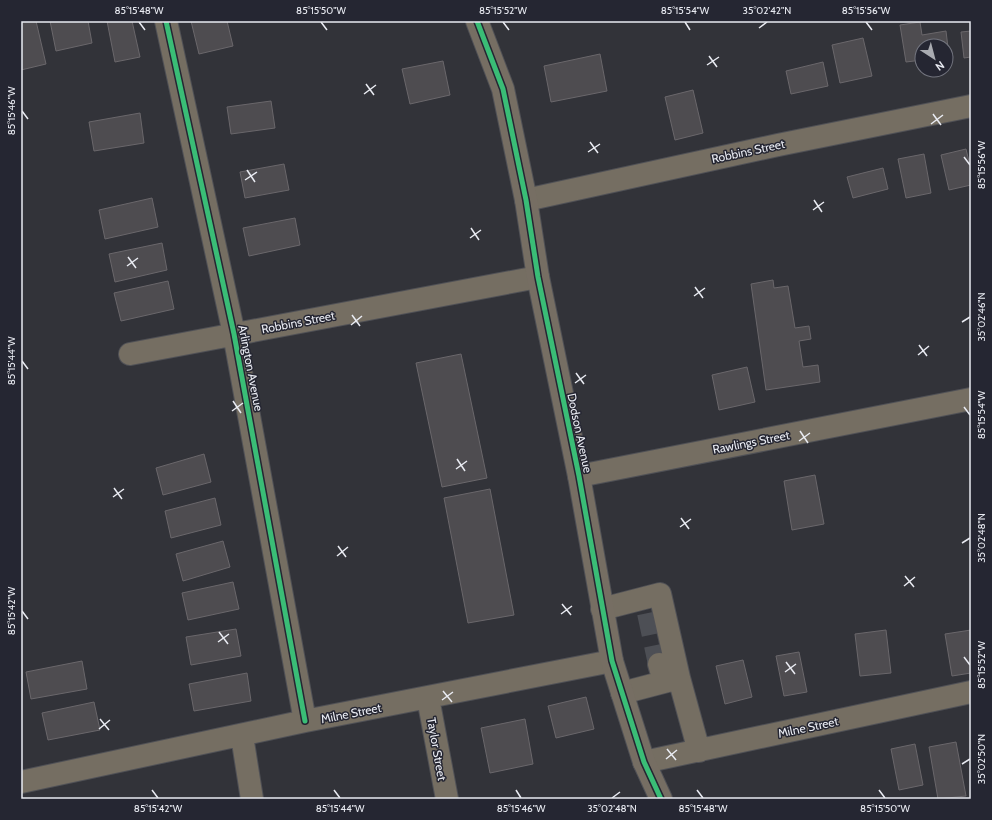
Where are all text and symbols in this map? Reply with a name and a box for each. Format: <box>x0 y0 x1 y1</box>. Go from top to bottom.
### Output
text: 85°15'48"W <box>114 4 164 17</box>
text: 85°15'50"W <box>296 4 346 17</box>
text: 85°15'52"W <box>479 4 528 17</box>
text: 85°15'54"W <box>661 4 710 17</box>
text: 35°02'42"N <box>743 4 791 17</box>
text: 85°15'56"W <box>842 4 891 17</box>
north arrow <box>914 38 954 78</box>
text: N <box>933 58 947 74</box>
text: 85°15'46"W <box>5 86 18 135</box>
street label: Robbins Street <box>710 136 786 166</box>
text: 85°15'56"W <box>975 140 988 189</box>
text: 35°02'46"N <box>975 292 988 342</box>
street label: Robbins Street <box>260 308 336 336</box>
street label: Arlington Avenue <box>235 324 267 412</box>
text: 85°15'44"W <box>5 336 18 385</box>
text: 85°15'54"W <box>975 390 988 439</box>
street label: Dodson Avenue <box>564 392 596 474</box>
street label: Rawlings Street <box>711 427 791 457</box>
text: 35°02'48"N <box>975 513 988 563</box>
text: 85°15'42"W <box>5 586 18 635</box>
text: 85°15'52"W <box>975 640 988 689</box>
street label: Milne Street <box>319 700 383 726</box>
street label: Milne Street <box>776 713 840 741</box>
street label: Taylor Street <box>424 716 450 782</box>
text: 35°02'50"N <box>975 734 988 784</box>
text: 85°15'42"W <box>134 802 183 815</box>
text: 85°15'44"W <box>316 802 365 815</box>
text: 85°15'46"W <box>497 802 546 815</box>
text: 35°02'48"N <box>587 802 637 815</box>
text: 85°15'48"W <box>678 802 728 815</box>
text: 85°15'50"W <box>860 802 910 815</box>

